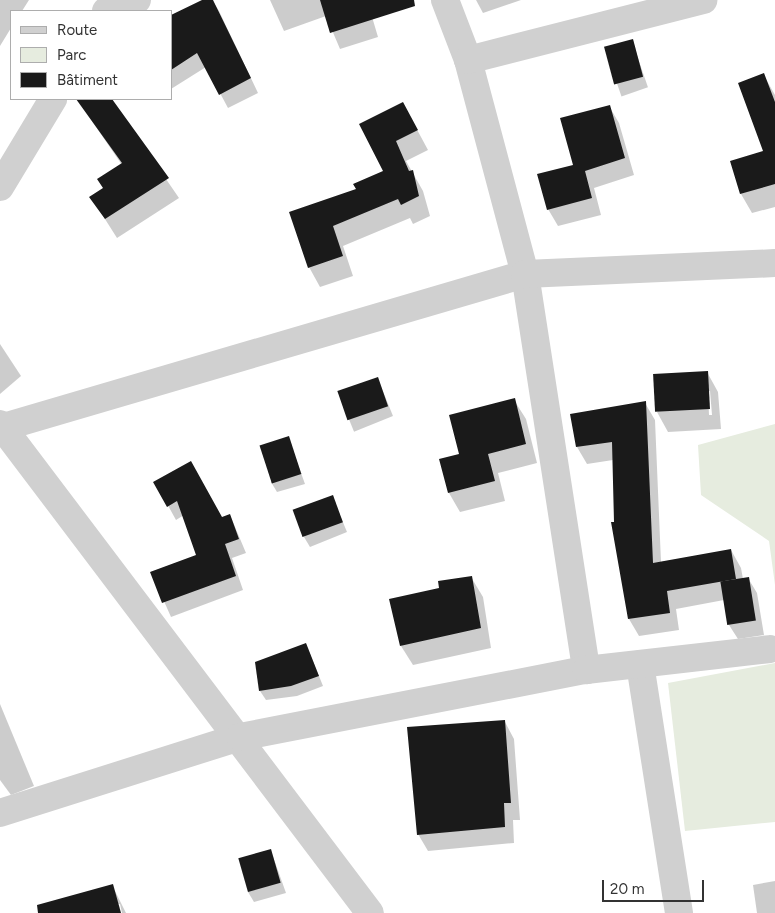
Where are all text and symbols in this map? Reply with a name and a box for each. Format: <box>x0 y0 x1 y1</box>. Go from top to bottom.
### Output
legend <box>10 10 172 100</box>
text: Route <box>57 21 97 39</box>
text: Parc <box>57 46 86 64</box>
text: Bâtiment <box>57 71 118 89</box>
scale bar <box>605 870 708 902</box>
text: 20 m <box>610 880 644 898</box>

